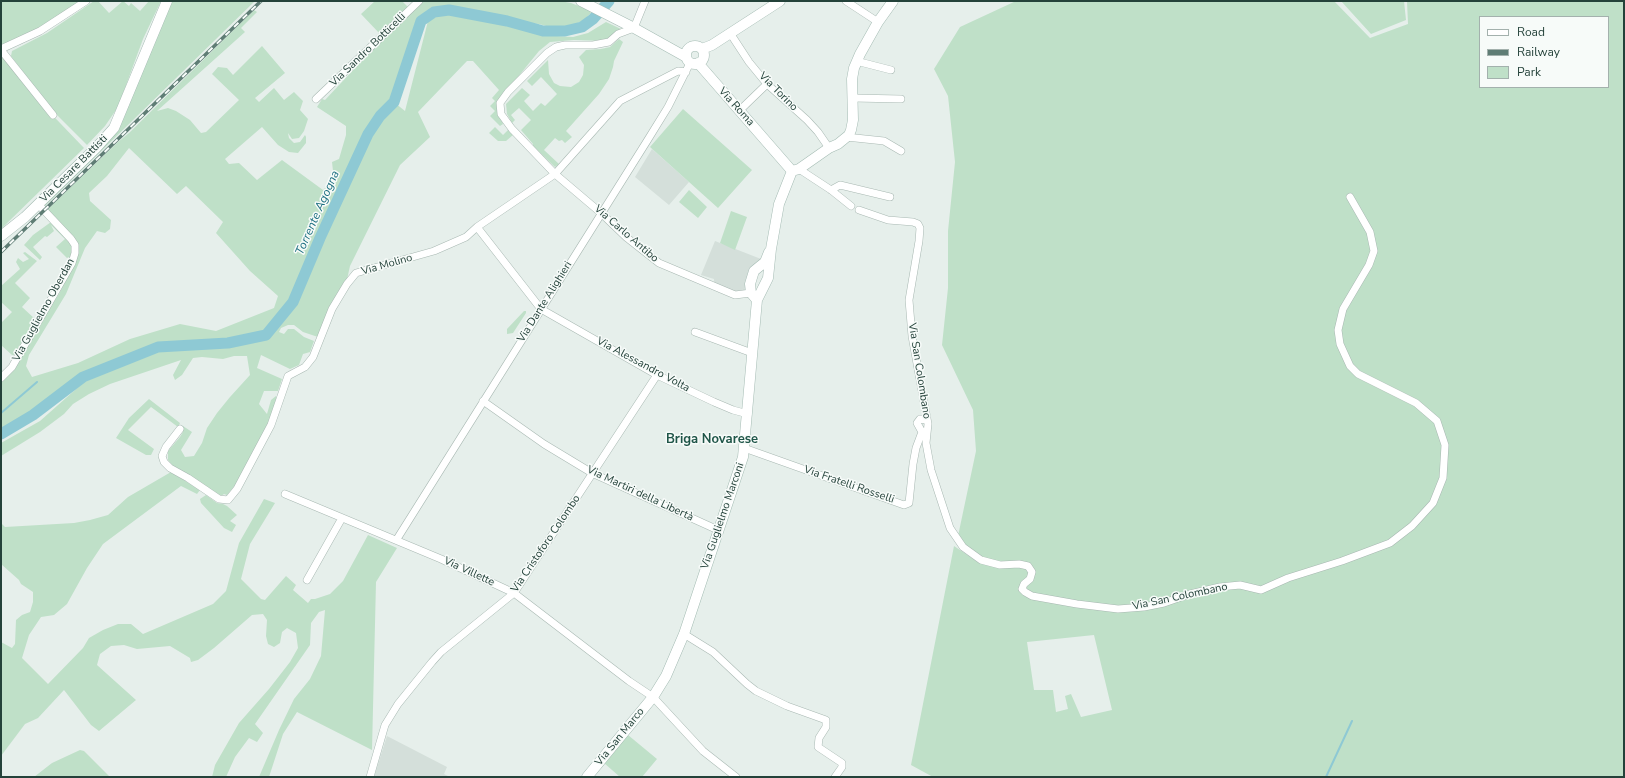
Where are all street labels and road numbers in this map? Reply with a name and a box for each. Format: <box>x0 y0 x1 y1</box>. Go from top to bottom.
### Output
street label: Via Sandro Botticelli <box>327 10 409 90</box>
street label: Via Torino <box>756 70 800 114</box>
street label: Via Roma <box>715 85 757 129</box>
street label: Via Cesare Battisti <box>37 132 111 206</box>
street label: Via Carlo Antibo <box>591 202 661 266</box>
street label: Via Molino <box>360 251 414 279</box>
street label: Via Guglielmo Oberdan <box>10 256 78 364</box>
street label: Via Dante Alighieri <box>515 259 575 345</box>
street label: Via San Colombano <box>905 322 933 420</box>
street label: Via Alessandro Volta <box>594 335 692 395</box>
street label: Via Guglielmo Marconi <box>699 461 747 571</box>
street label: Via Martiri della Libertà <box>585 463 695 525</box>
street label: Via Fratelli Rosselli <box>802 463 896 507</box>
street label: Via Cristoforo Colombo <box>508 493 584 595</box>
street label: Via Villette <box>441 554 497 590</box>
street label: Via San Colombano <box>1131 580 1229 614</box>
street label: Via San Marco <box>593 705 647 769</box>

